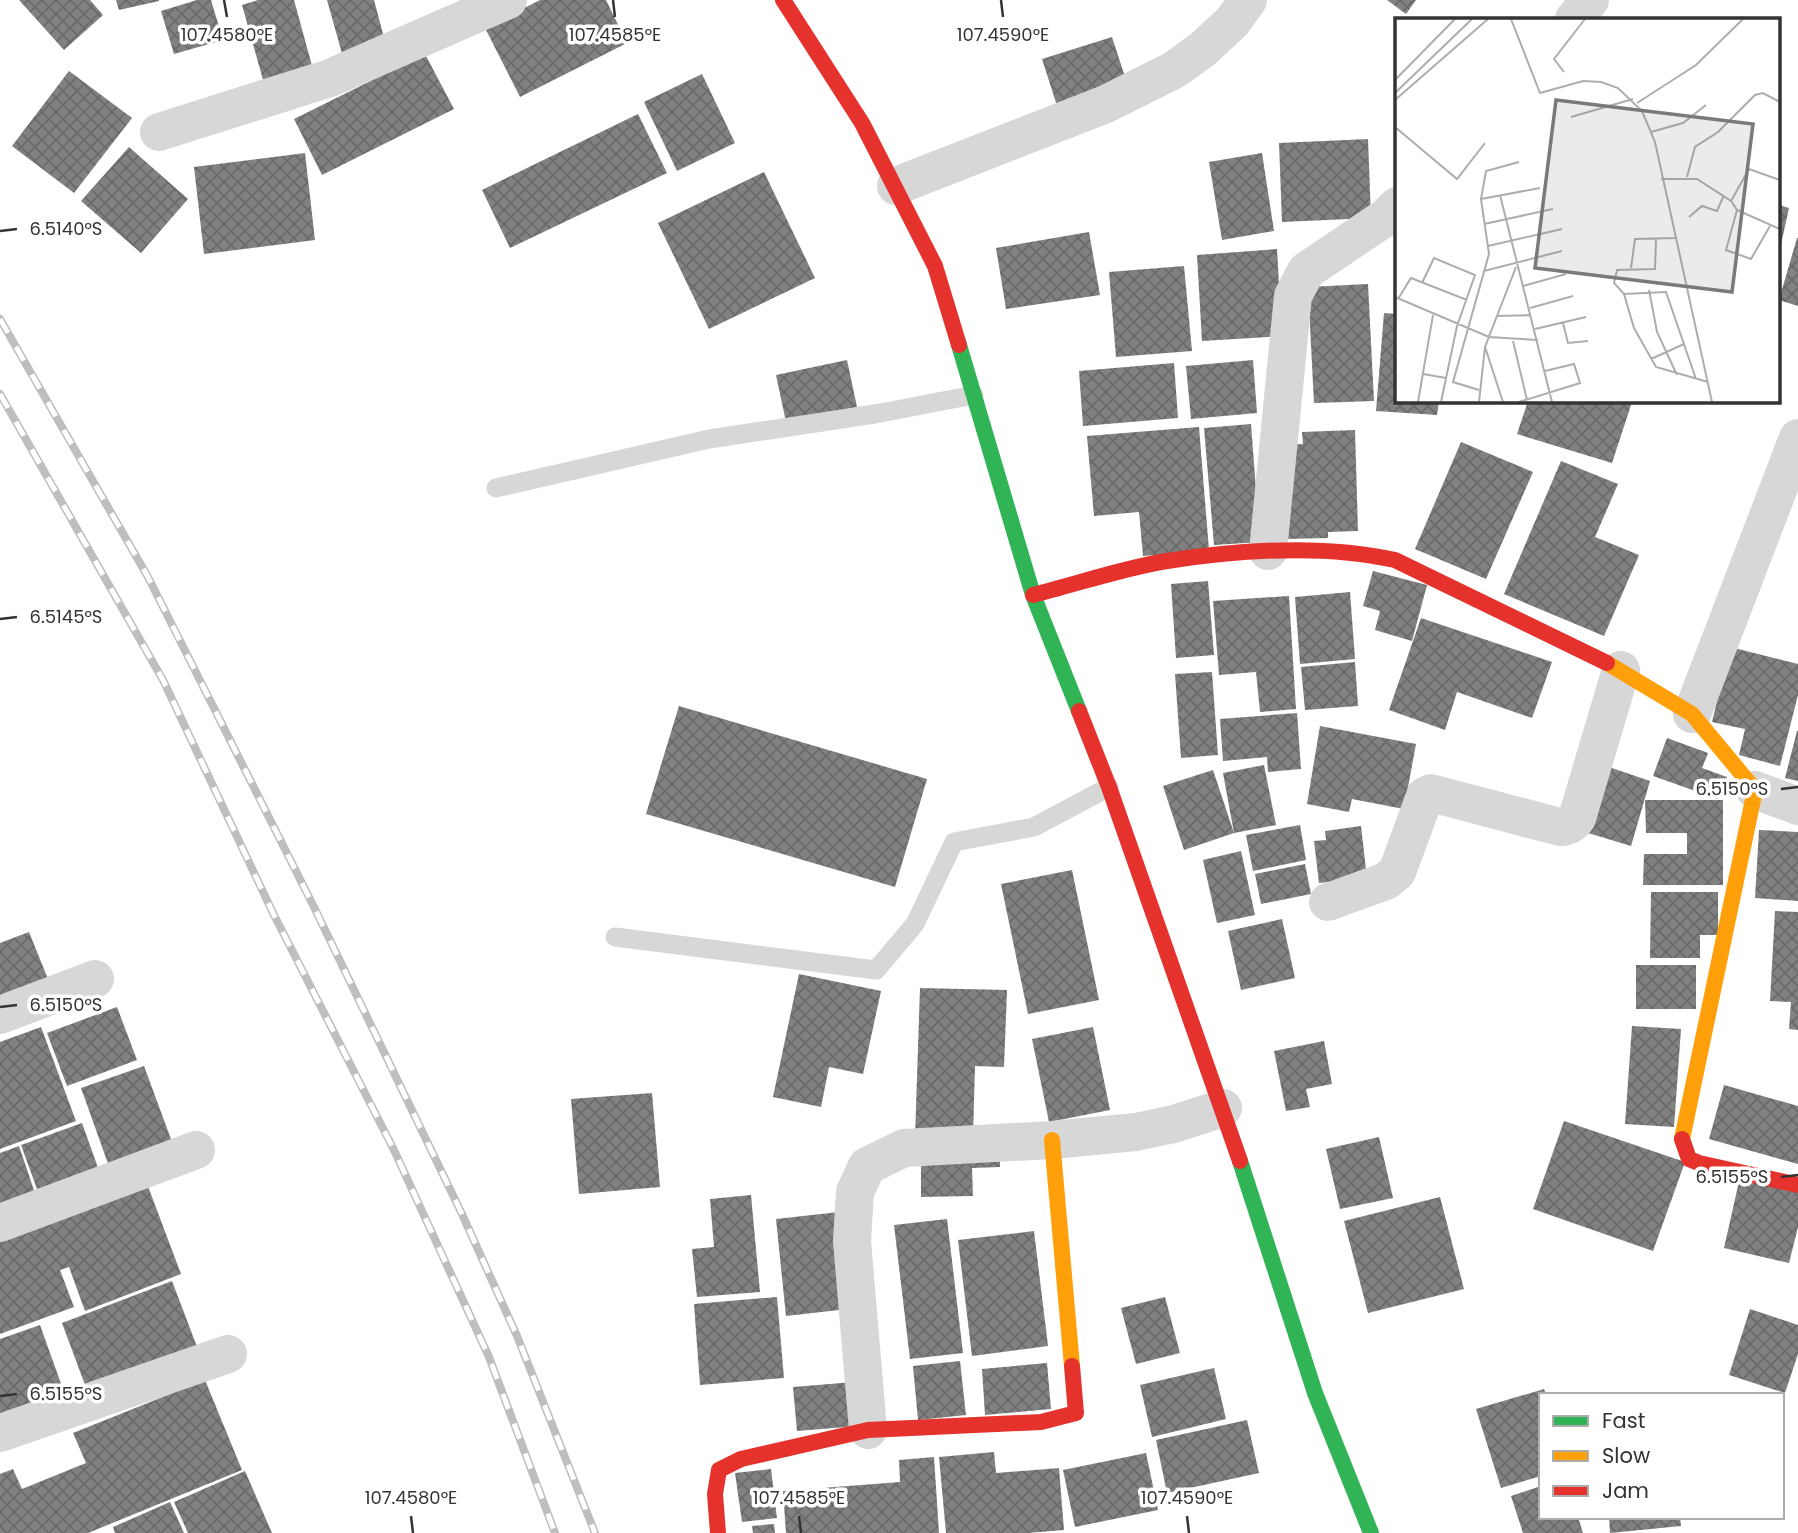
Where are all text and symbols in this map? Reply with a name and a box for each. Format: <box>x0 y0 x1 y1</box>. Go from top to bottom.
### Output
inset map <box>1395 18 1780 402</box>
text: 107.4580°E <box>181 22 273 47</box>
text: 107.4585°E <box>569 22 661 47</box>
text: 107.4590°E <box>957 22 1049 47</box>
text: 6.5140°S <box>30 216 102 241</box>
text: 6.5145°S <box>30 604 102 629</box>
text: 6.5150°S <box>1696 776 1768 801</box>
text: 6.5150°S <box>30 992 102 1017</box>
text: 6.5155°S <box>1696 1164 1768 1189</box>
text: 6.5155°S <box>30 1381 102 1406</box>
legend <box>1539 1393 1784 1519</box>
text: Fast <box>1602 1406 1645 1435</box>
text: Slow <box>1602 1441 1650 1470</box>
text: Jam <box>1602 1476 1649 1505</box>
text: 107.4580°E <box>365 1485 457 1510</box>
text: 107.4585°E <box>753 1485 845 1510</box>
text: 107.4590°E <box>1141 1485 1233 1510</box>

